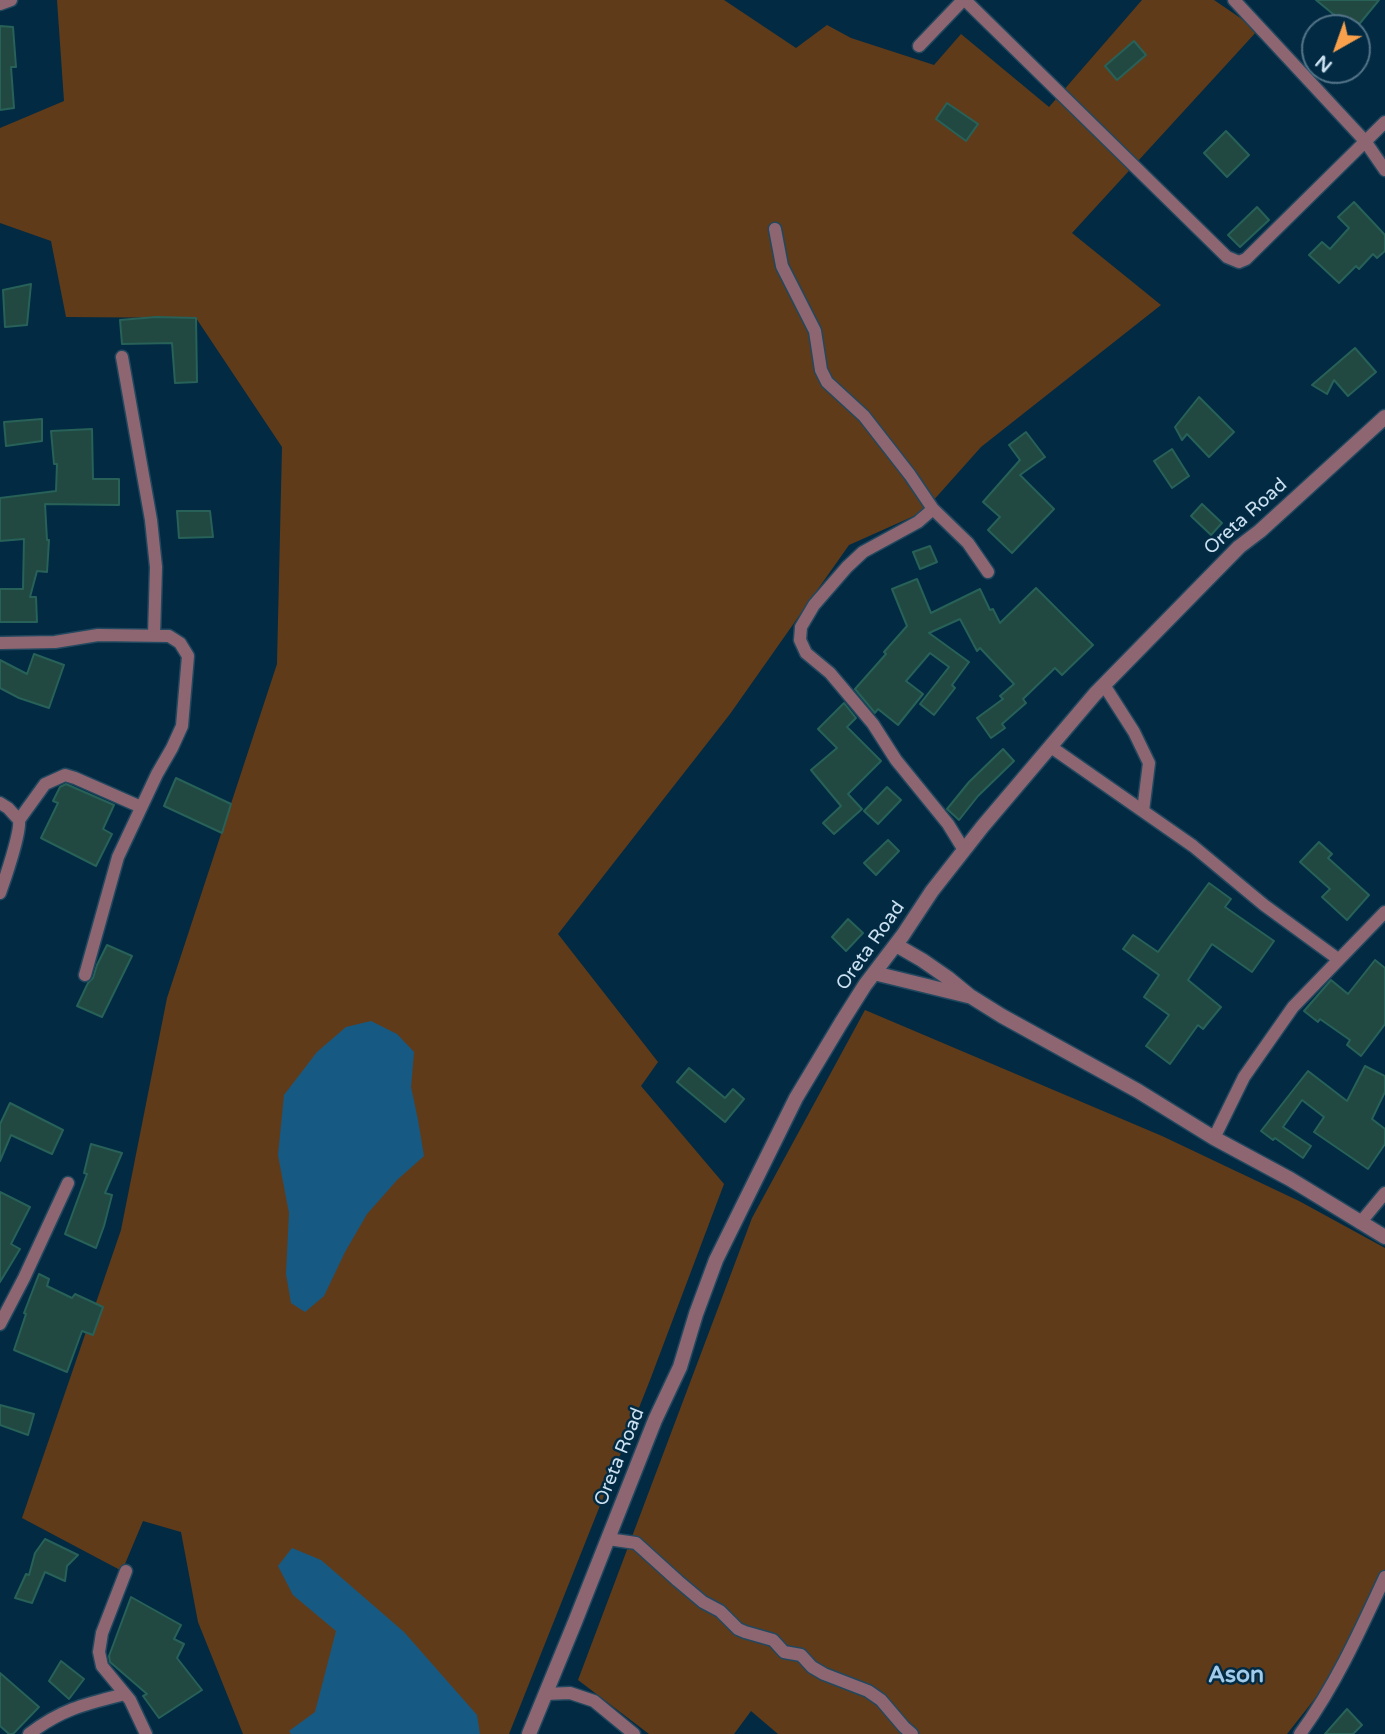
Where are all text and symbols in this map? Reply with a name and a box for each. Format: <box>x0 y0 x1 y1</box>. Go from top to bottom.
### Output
north arrow <box>1301 14 1371 84</box>
text: N <box>1311 50 1337 77</box>
street label: Oreta Road <box>1200 474 1292 560</box>
street label: Oreta Road <box>832 897 910 995</box>
street label: Oreta Road <box>590 1405 650 1509</box>
district label: Ason <box>1208 1662 1264 1690</box>

